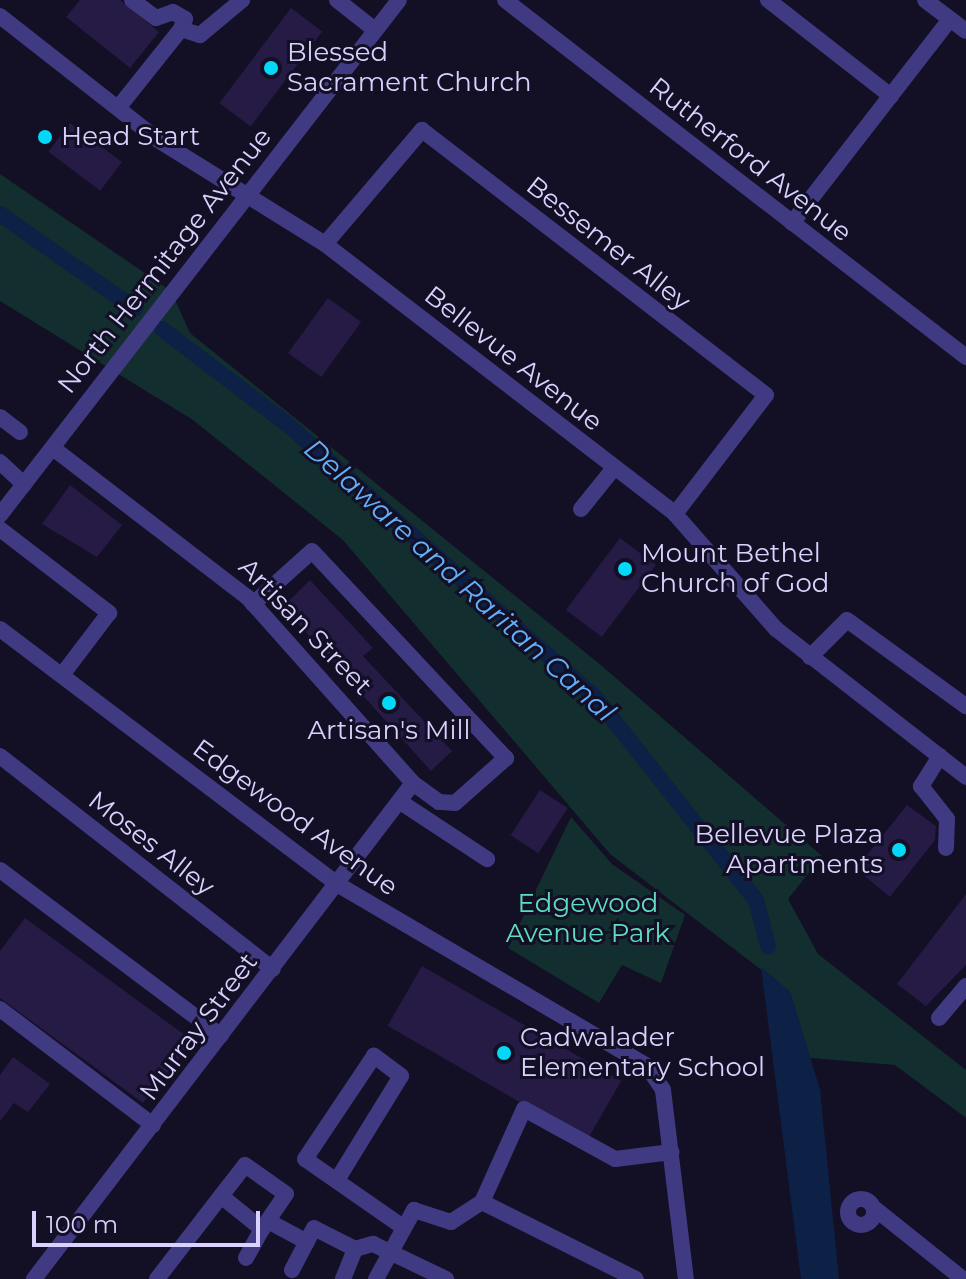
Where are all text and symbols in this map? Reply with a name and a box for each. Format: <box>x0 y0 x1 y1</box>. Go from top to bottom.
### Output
place label: Blessed Sacrament Church <box>287 37 532 98</box>
marker: Blessed Sacrament Church <box>262 59 280 77</box>
street label: Rutherford Avenue <box>643 71 857 249</box>
place label: Head Start <box>61 121 200 153</box>
street label: North Hermitage Avenue <box>52 122 278 400</box>
marker: Head Start <box>36 128 54 146</box>
street label: Bessemer Alley <box>520 170 696 318</box>
street label: Bellevue Avenue <box>418 280 608 438</box>
water label: Delaware and Raritan Canal <box>298 431 622 729</box>
place label: Mount Bethel Church of God <box>641 538 829 600</box>
street label: Artisan Street <box>232 552 378 702</box>
marker: Mount Bethel Church of God <box>616 560 634 578</box>
marker: Artisan's Mill <box>380 694 398 712</box>
place label: Artisan's Mill <box>307 715 471 747</box>
street label: Edgewood Avenue <box>186 733 404 903</box>
street label: Moses Alley <box>82 785 220 903</box>
place label: Bellevue Plaza Apartments <box>695 819 883 880</box>
marker: Bellevue Plaza Apartments <box>890 841 908 859</box>
park label: Edgewood Avenue Park <box>506 888 670 950</box>
street label: Murray Street <box>134 947 264 1107</box>
place label: Cadwalader Elementary School <box>520 1022 765 1084</box>
marker: Cadwalader Elementary School <box>495 1044 513 1062</box>
scale bar <box>36 1195 264 1245</box>
text: 100 m <box>46 1210 118 1239</box>

